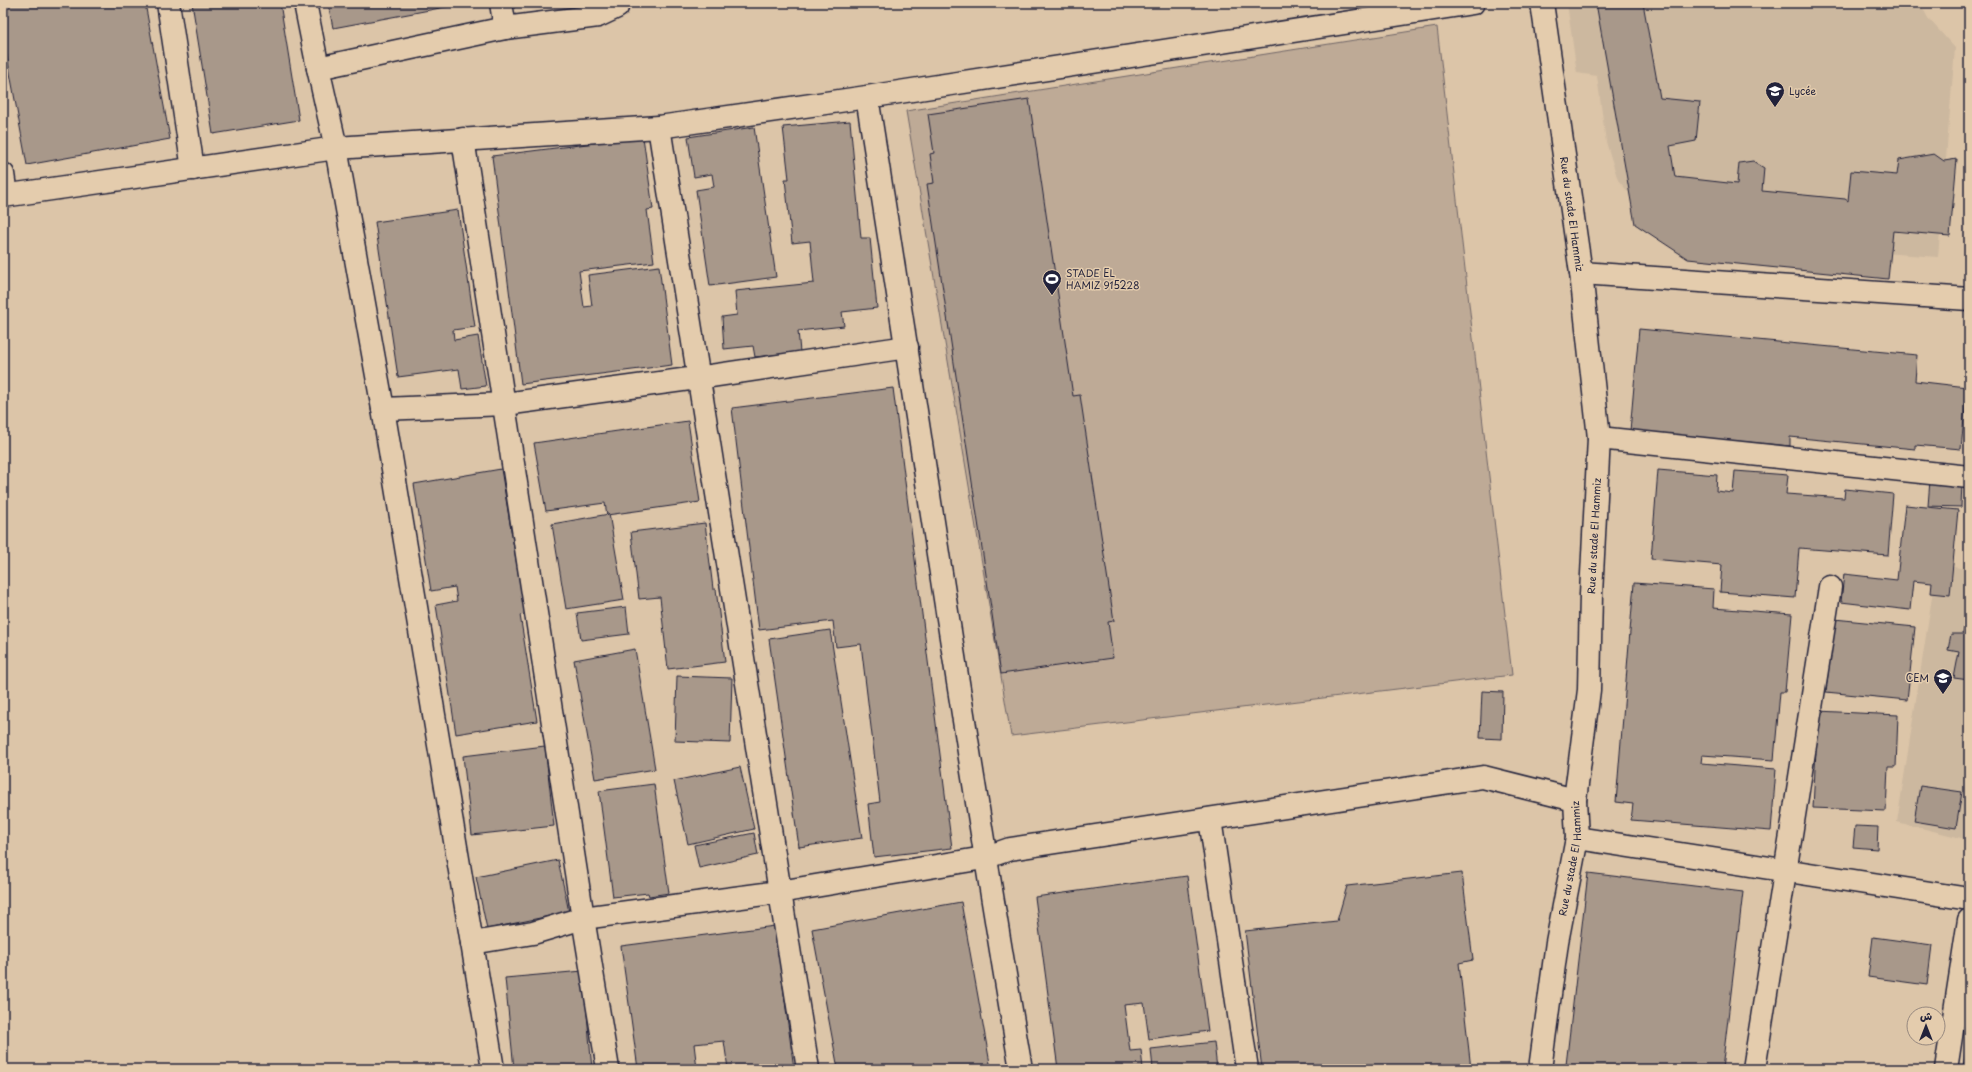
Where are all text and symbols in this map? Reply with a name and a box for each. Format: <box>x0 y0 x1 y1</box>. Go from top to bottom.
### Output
school or university icon: Lycée <box>1764 80 1786 108</box>
place label: Lycée <box>1789 83 1816 99</box>
street label: Rue du stade El Hammiz <box>1557 155 1588 273</box>
place label: STADE EL HAMIZ 915228 <box>1066 265 1140 292</box>
sports icon: STADE EL HAMIZ 915228 <box>1041 268 1063 296</box>
street label: Rue du stade El Hammiz <box>1583 477 1604 594</box>
school or university icon: CEM <box>1932 667 1954 695</box>
place label: CEM <box>1906 670 1929 685</box>
street label: Rue du stade El Hammiz <box>1554 800 1584 917</box>
north arrow <box>1906 1006 1946 1046</box>
text: ش <box>1920 1007 1932 1024</box>

